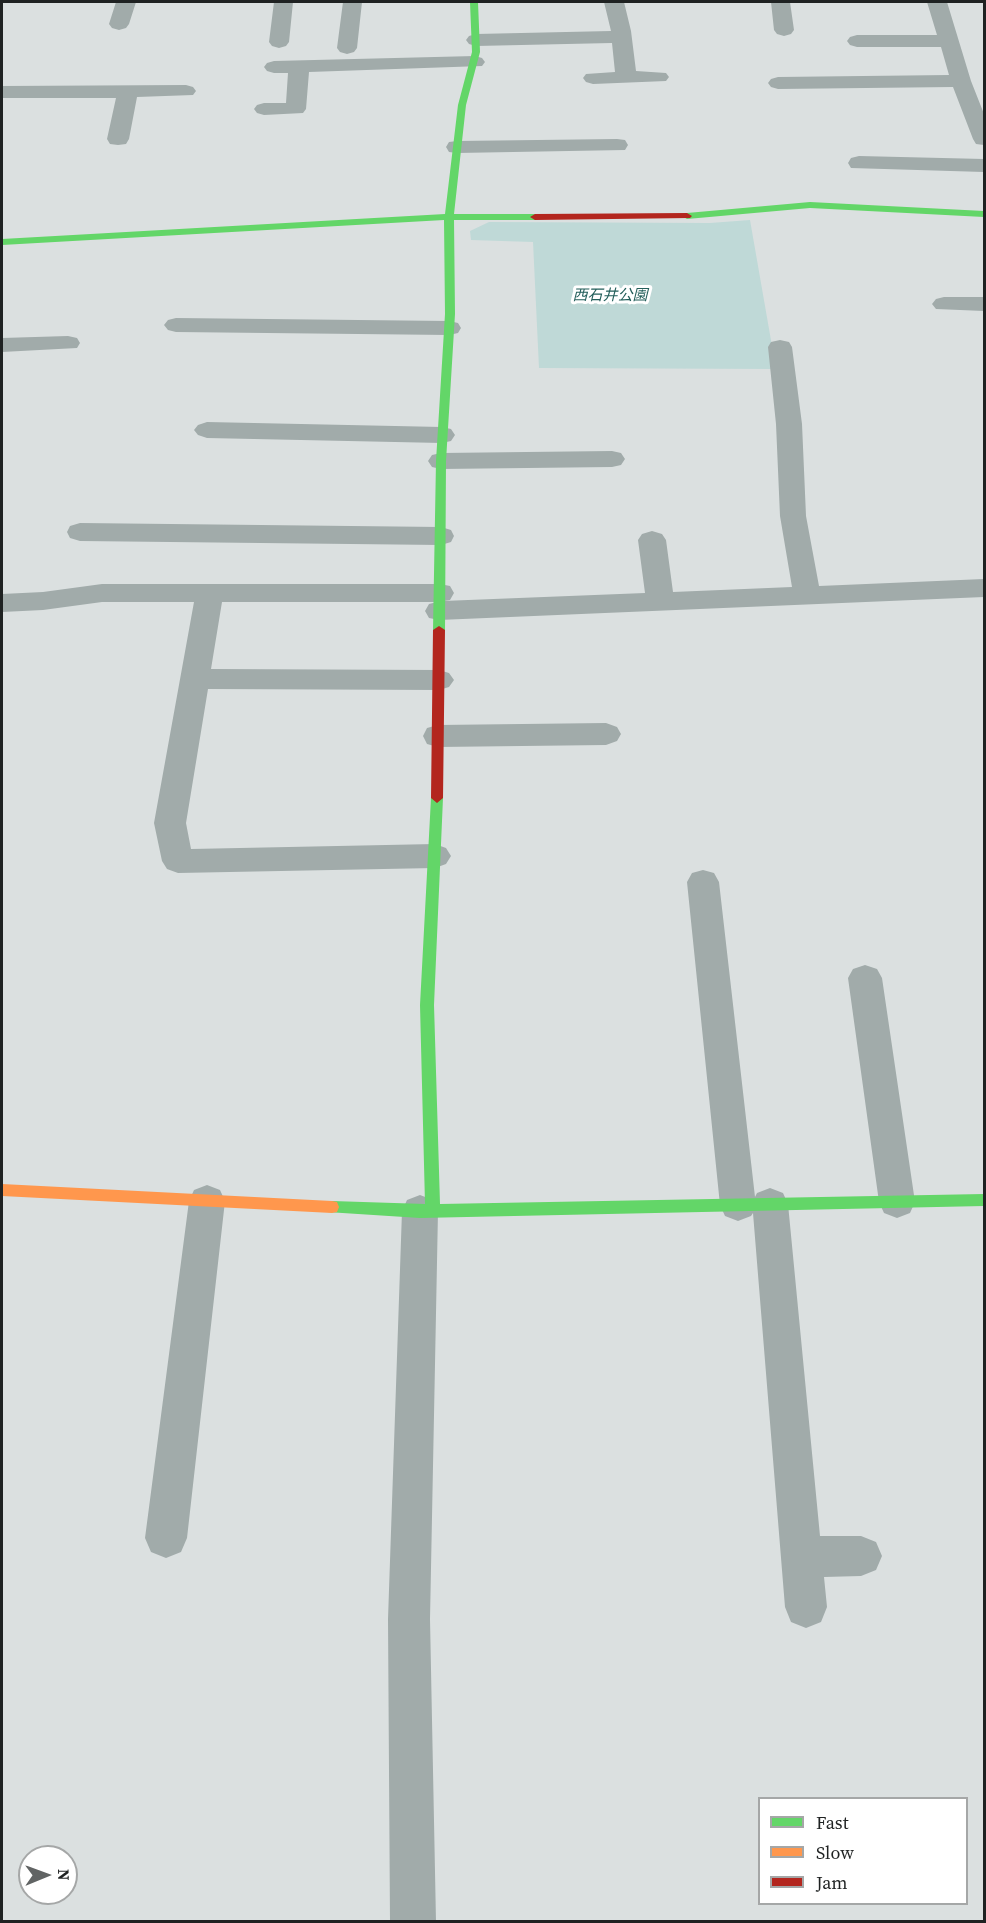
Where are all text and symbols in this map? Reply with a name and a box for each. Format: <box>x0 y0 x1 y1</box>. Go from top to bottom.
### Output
park label: 西石井公園 <box>573 287 647 305</box>
legend <box>758 1797 968 1905</box>
text: Fast <box>816 1810 849 1835</box>
text: Slow <box>816 1840 854 1865</box>
north arrow <box>18 1845 78 1905</box>
text: N <box>53 1869 75 1881</box>
text: Jam <box>816 1870 848 1895</box>

